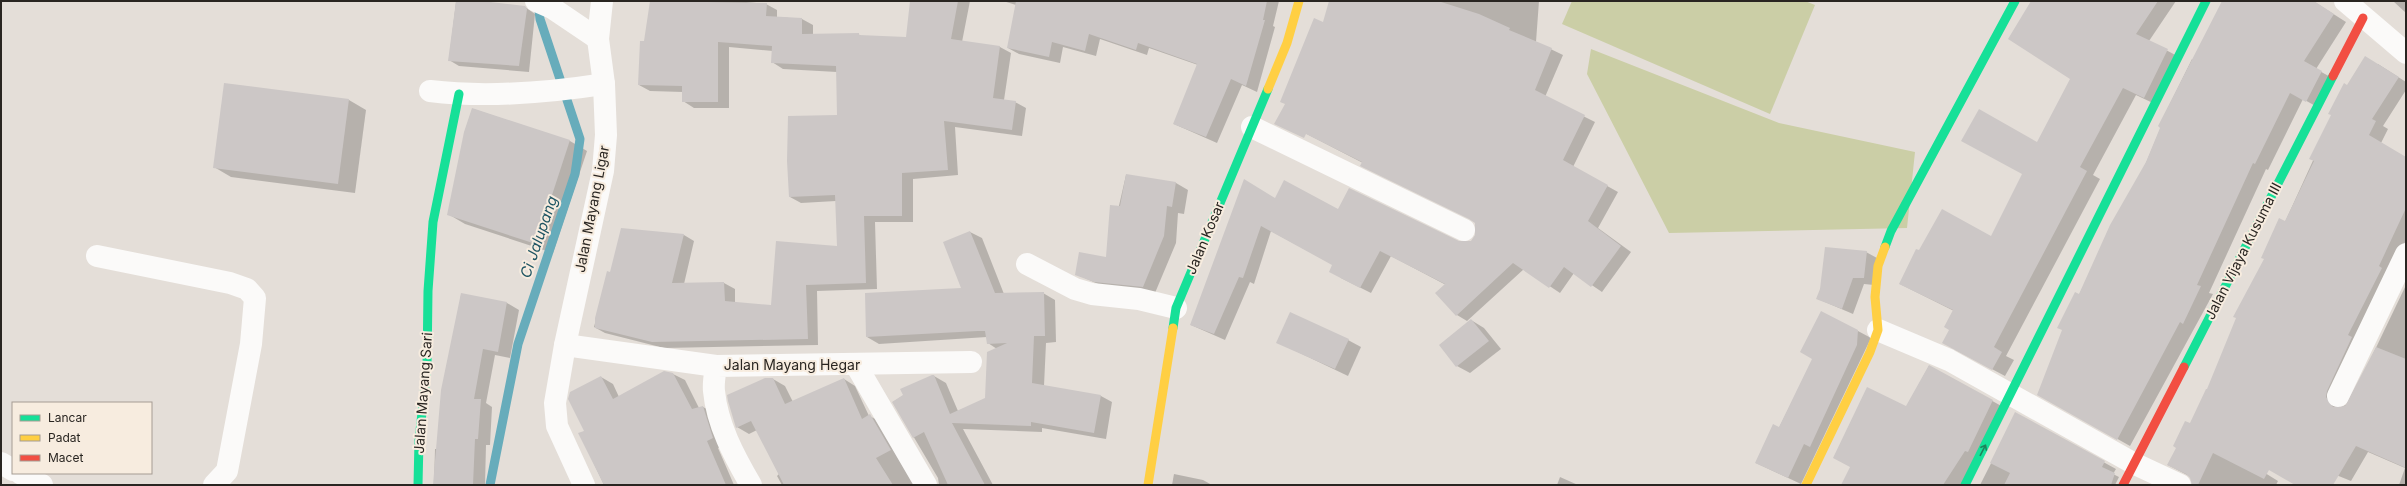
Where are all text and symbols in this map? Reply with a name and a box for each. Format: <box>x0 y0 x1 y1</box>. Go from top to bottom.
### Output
street label: Jalan Mayang Ligar <box>571 144 612 274</box>
street label: Jalan Vijaya Kusuma III <box>2201 180 2284 322</box>
water label: Ci Jalupang <box>516 193 561 280</box>
street label: Jalan Kosar <box>1182 199 1227 277</box>
street label: Jalan Mayang Sari <box>410 332 435 454</box>
street label: Jalan Mayang Hegar <box>724 356 860 373</box>
legend <box>12 402 152 474</box>
text: Lancar <box>48 410 87 425</box>
text: Padat <box>48 430 80 445</box>
one-way arrow <box>1979 444 1987 456</box>
text: Macet <box>48 450 83 465</box>

